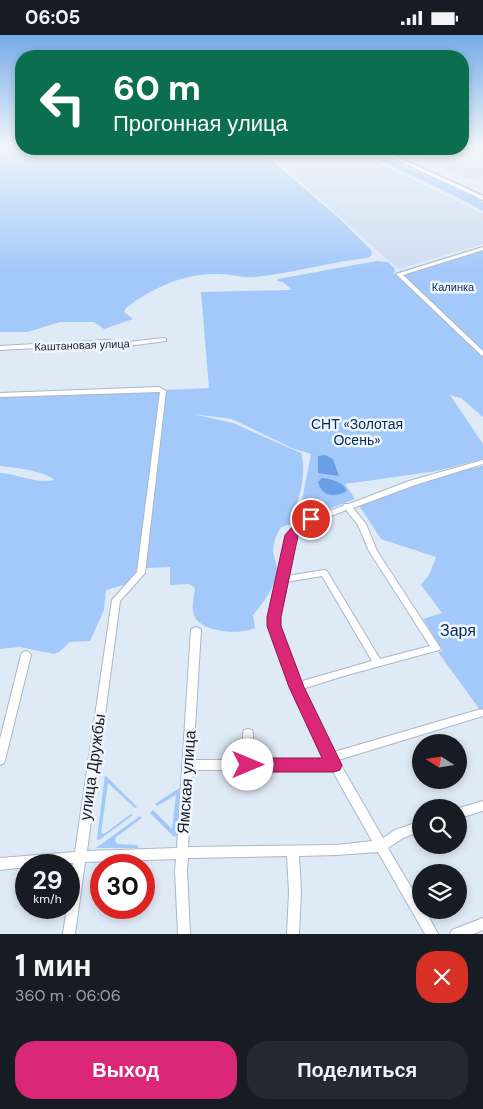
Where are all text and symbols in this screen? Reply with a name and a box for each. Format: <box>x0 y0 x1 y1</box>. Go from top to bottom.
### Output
text: 06:05 <box>25 5 80 30</box>
text: 60 m <box>113 65 201 111</box>
icon: left <box>30 70 95 135</box>
text: Прогонная улица <box>113 109 288 138</box>
park label: Калинка <box>432 280 475 294</box>
street label: Каштановая улица <box>34 336 131 354</box>
park label: СНТ «Золотая Осень» <box>311 415 403 449</box>
pin <box>290 498 332 540</box>
icon: arrive <box>297 505 325 533</box>
park label: Заря <box>440 620 476 641</box>
street label: улица Дружбы <box>75 712 110 822</box>
street label: Ямская улица <box>172 729 201 835</box>
north arrow <box>412 734 468 789</box>
map controls <box>412 734 467 919</box>
position arrow <box>221 738 273 790</box>
button: search <box>412 799 467 854</box>
speed limit sign: 30 <box>90 854 155 919</box>
text: 29 <box>32 864 63 897</box>
button: layers <box>412 864 467 919</box>
text: km/h <box>33 891 62 907</box>
text: 1 мин <box>15 946 92 985</box>
button: close <box>416 951 468 1003</box>
text: 360 m · 06:06 <box>15 985 121 1006</box>
button: Выход <box>15 1041 237 1099</box>
button: Поделиться <box>247 1041 468 1099</box>

